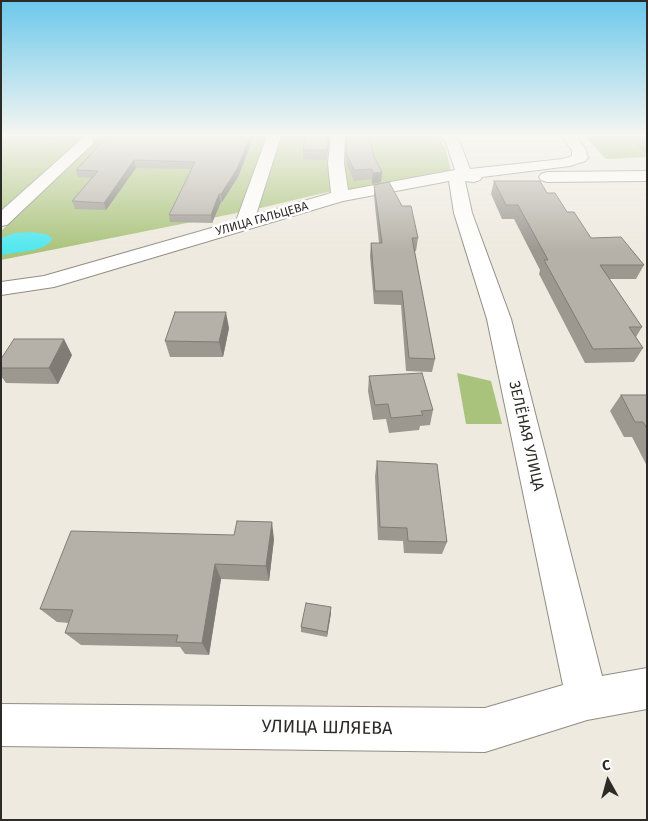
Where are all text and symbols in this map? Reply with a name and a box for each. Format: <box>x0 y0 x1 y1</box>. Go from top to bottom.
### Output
street label: УЛИЦА ГАЛЬЦЕВА <box>214 199 310 239</box>
street label: ЗЕЛЁНАЯ УЛИЦА <box>505 379 547 493</box>
street label: УЛИЦА ШЛЯЕВА <box>261 716 393 740</box>
north arrow <box>583 756 633 806</box>
text: С <box>601 757 611 775</box>

